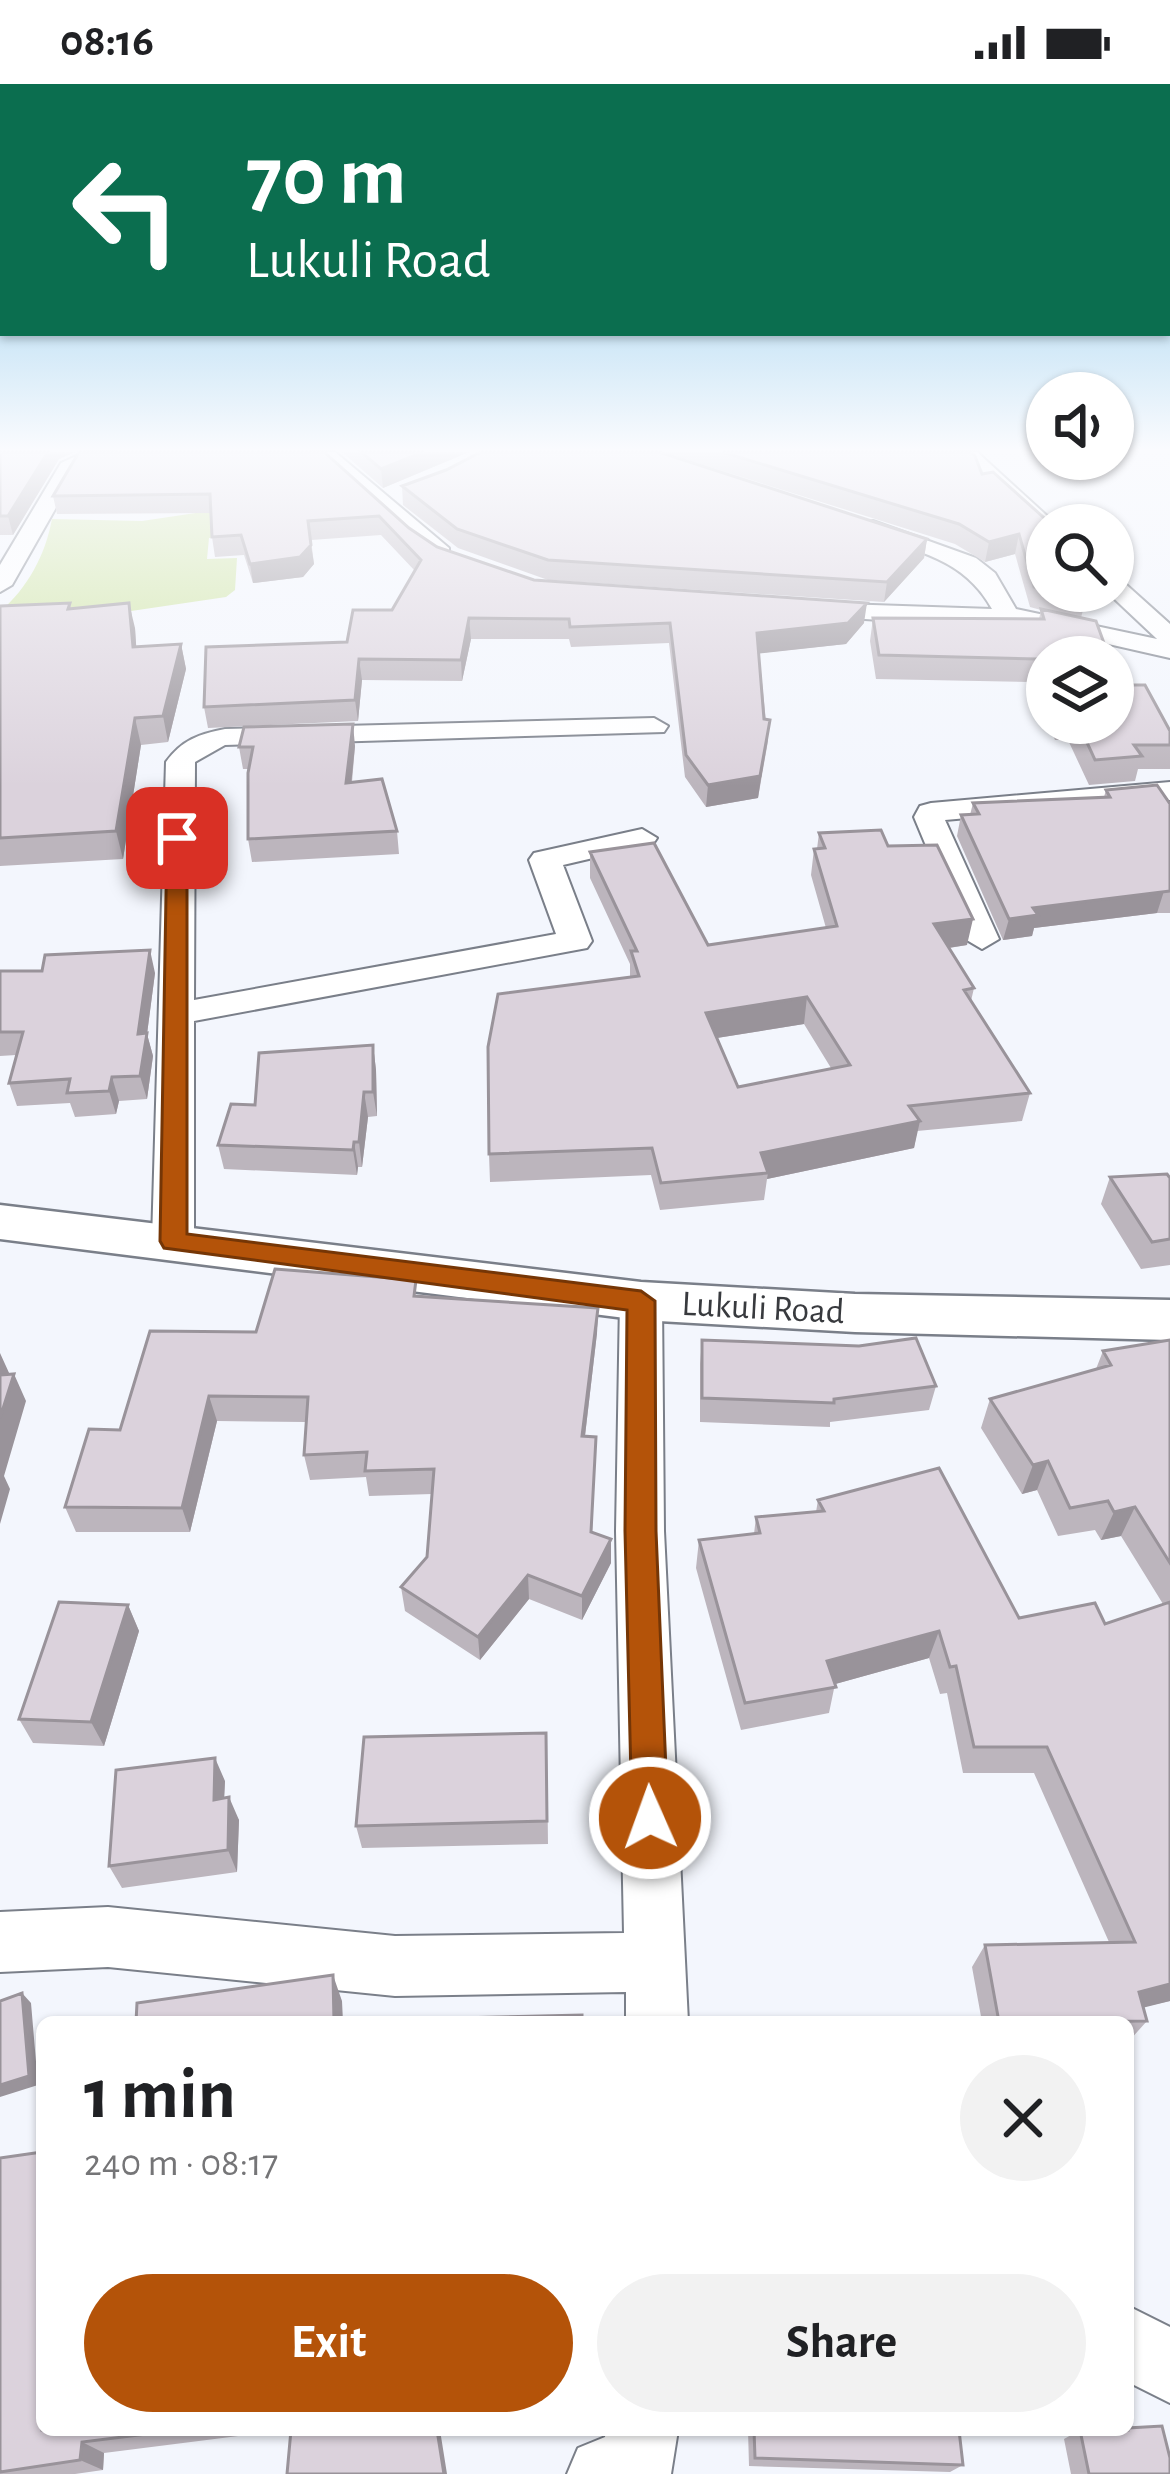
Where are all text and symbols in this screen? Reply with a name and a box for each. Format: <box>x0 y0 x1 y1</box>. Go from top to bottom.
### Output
text: 08:16 <box>60 19 154 64</box>
icon: left <box>48 132 204 288</box>
text: 70 m <box>246 136 407 220</box>
text: Lukuli Road <box>246 234 491 288</box>
map controls <box>1026 372 1134 744</box>
button: sound <box>1026 372 1134 480</box>
button: search <box>1026 504 1134 612</box>
button: layers <box>1026 636 1134 744</box>
pin <box>126 787 228 889</box>
icon: arrive <box>144 805 210 871</box>
street label: Lukuli Road <box>681 1286 845 1330</box>
position arrow <box>587 1755 713 1881</box>
button: close <box>960 2055 1086 2181</box>
text: 1 min <box>84 2059 236 2131</box>
text: 240 m · 08:17 <box>84 2144 278 2183</box>
button: Exit <box>84 2274 573 2412</box>
button: Share <box>597 2274 1086 2412</box>

